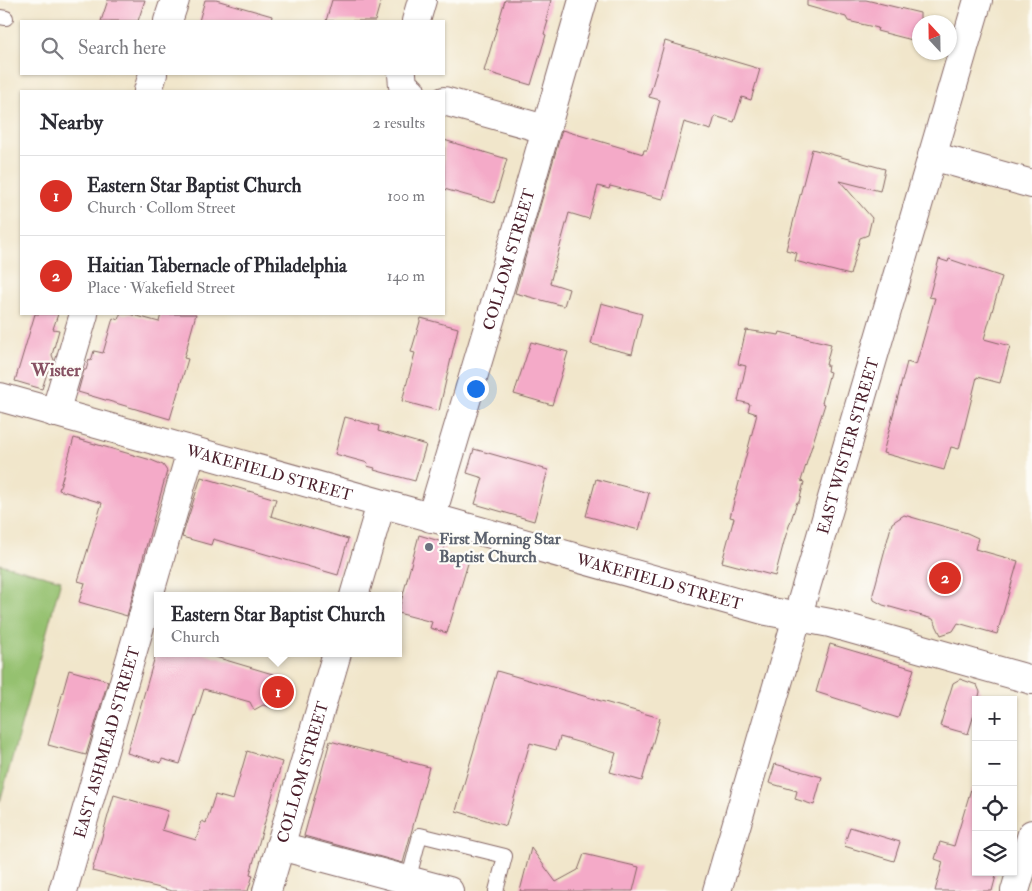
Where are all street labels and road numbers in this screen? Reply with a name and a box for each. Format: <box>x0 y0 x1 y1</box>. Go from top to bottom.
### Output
street label: COLLOM STREET <box>479 186 540 333</box>
street label: EAST WISTER STREET <box>813 355 884 537</box>
street label: WAKEFIELD STREET <box>183 440 355 506</box>
street label: WAKEFIELD STREET <box>573 549 745 615</box>
street label: EAST ASHMEAD STREET <box>70 644 145 841</box>
street label: COLLOM STREET <box>273 699 333 846</box>

